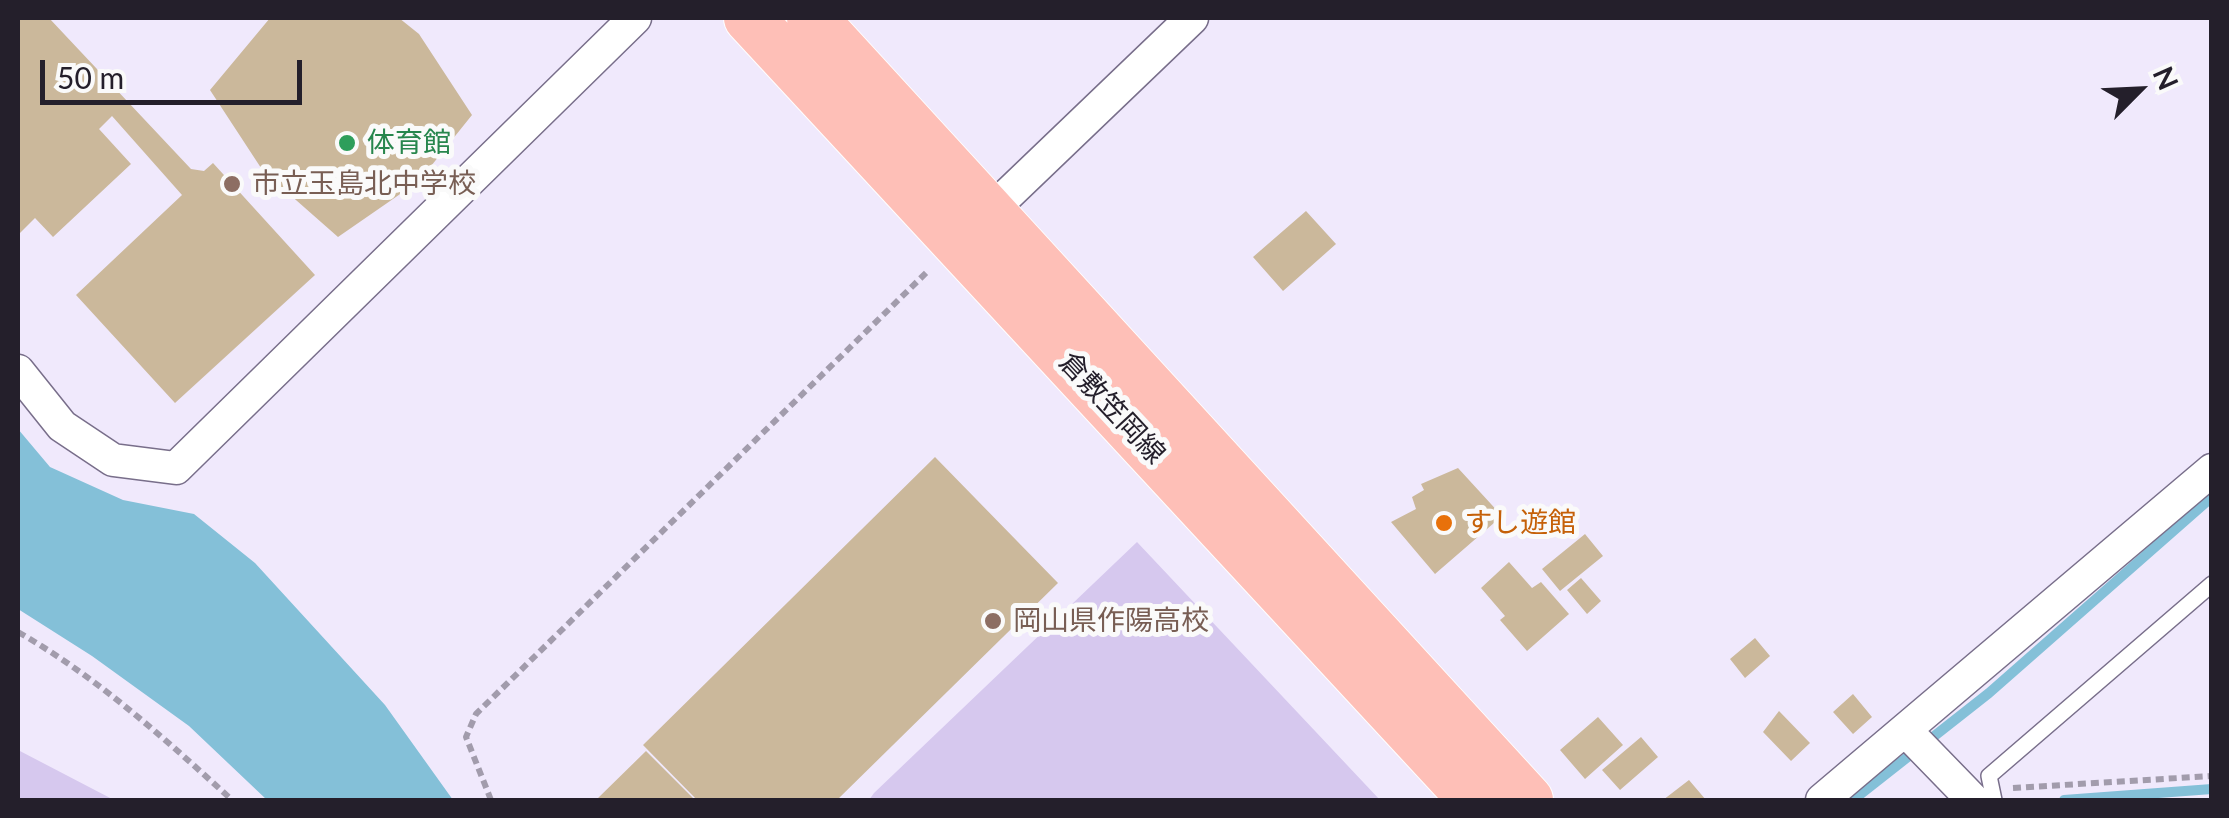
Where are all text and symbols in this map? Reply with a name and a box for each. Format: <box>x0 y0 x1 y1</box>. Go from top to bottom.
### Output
scale bar <box>45 40 308 102</box>
north arrow <box>2089 40 2189 140</box>
text: 50 m <box>57 59 124 95</box>
text: N <box>2146 61 2186 95</box>
place label: 体育館 <box>367 126 451 160</box>
marker: 体育館 <box>336 132 358 154</box>
place label: 市立玉島北中学校 <box>252 167 476 201</box>
marker: 市立玉島北中学校 <box>221 173 243 195</box>
street label: 倉敷笠岡線 <box>1052 345 1172 471</box>
place label: すし遊館 <box>1464 506 1576 540</box>
marker: すし遊館 <box>1433 512 1455 534</box>
place label: 岡山県作陽高校 <box>1013 604 1209 638</box>
marker: 岡山県作陽高校 <box>982 610 1004 632</box>

